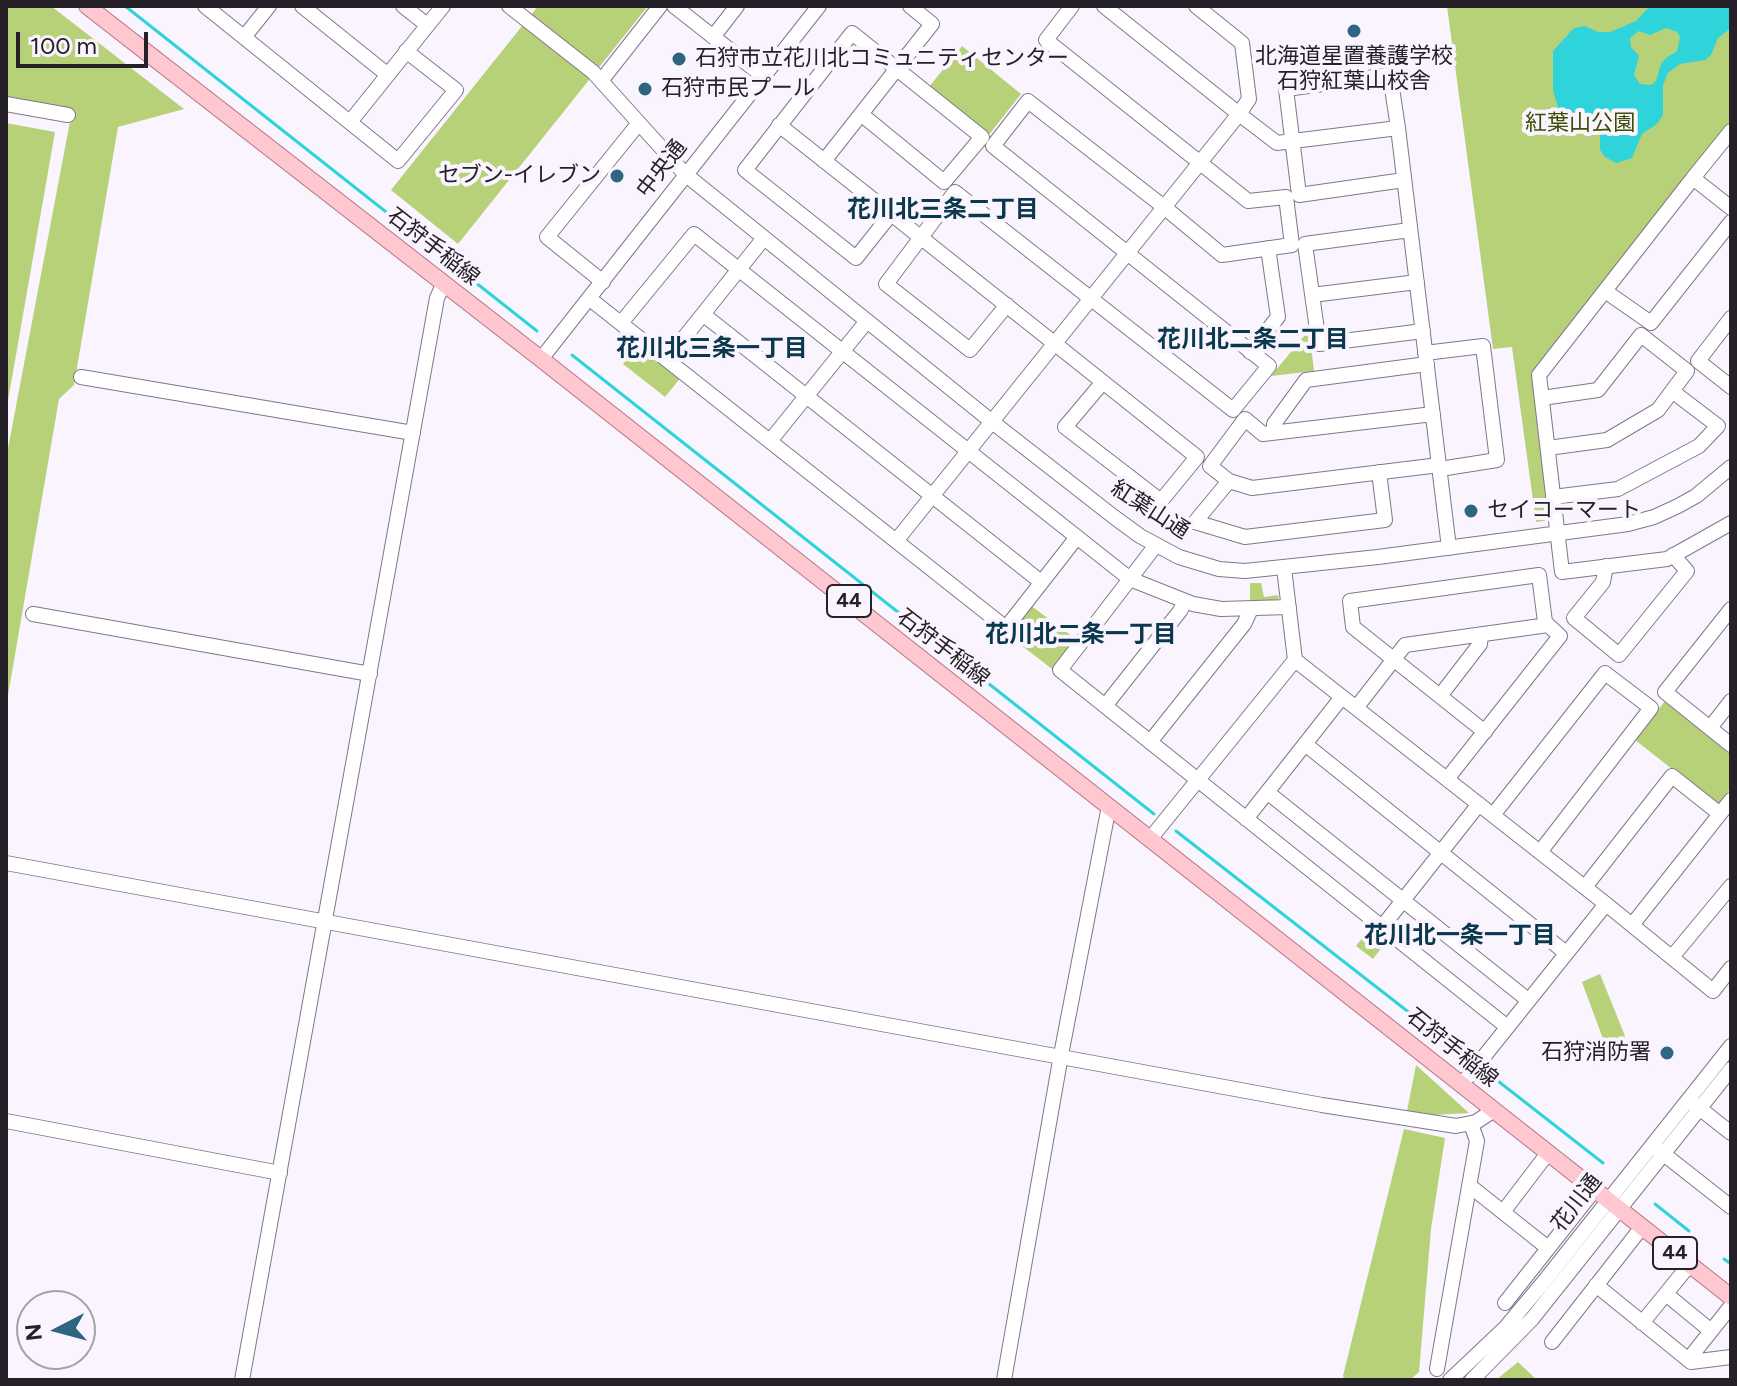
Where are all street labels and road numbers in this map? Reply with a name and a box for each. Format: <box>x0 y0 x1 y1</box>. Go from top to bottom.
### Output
street label: 中央通 <box>631 135 693 203</box>
street label: 石狩手稲線 <box>382 203 484 291</box>
street label: 紅葉山通 <box>1106 475 1194 545</box>
road number: 44 <box>827 585 871 617</box>
street label: 石狩手稲線 <box>892 604 994 692</box>
street label: 石狩手稲線 <box>1401 1003 1503 1093</box>
street label: 花川通 <box>1546 1169 1608 1237</box>
road number: 44 <box>1653 1237 1697 1269</box>

